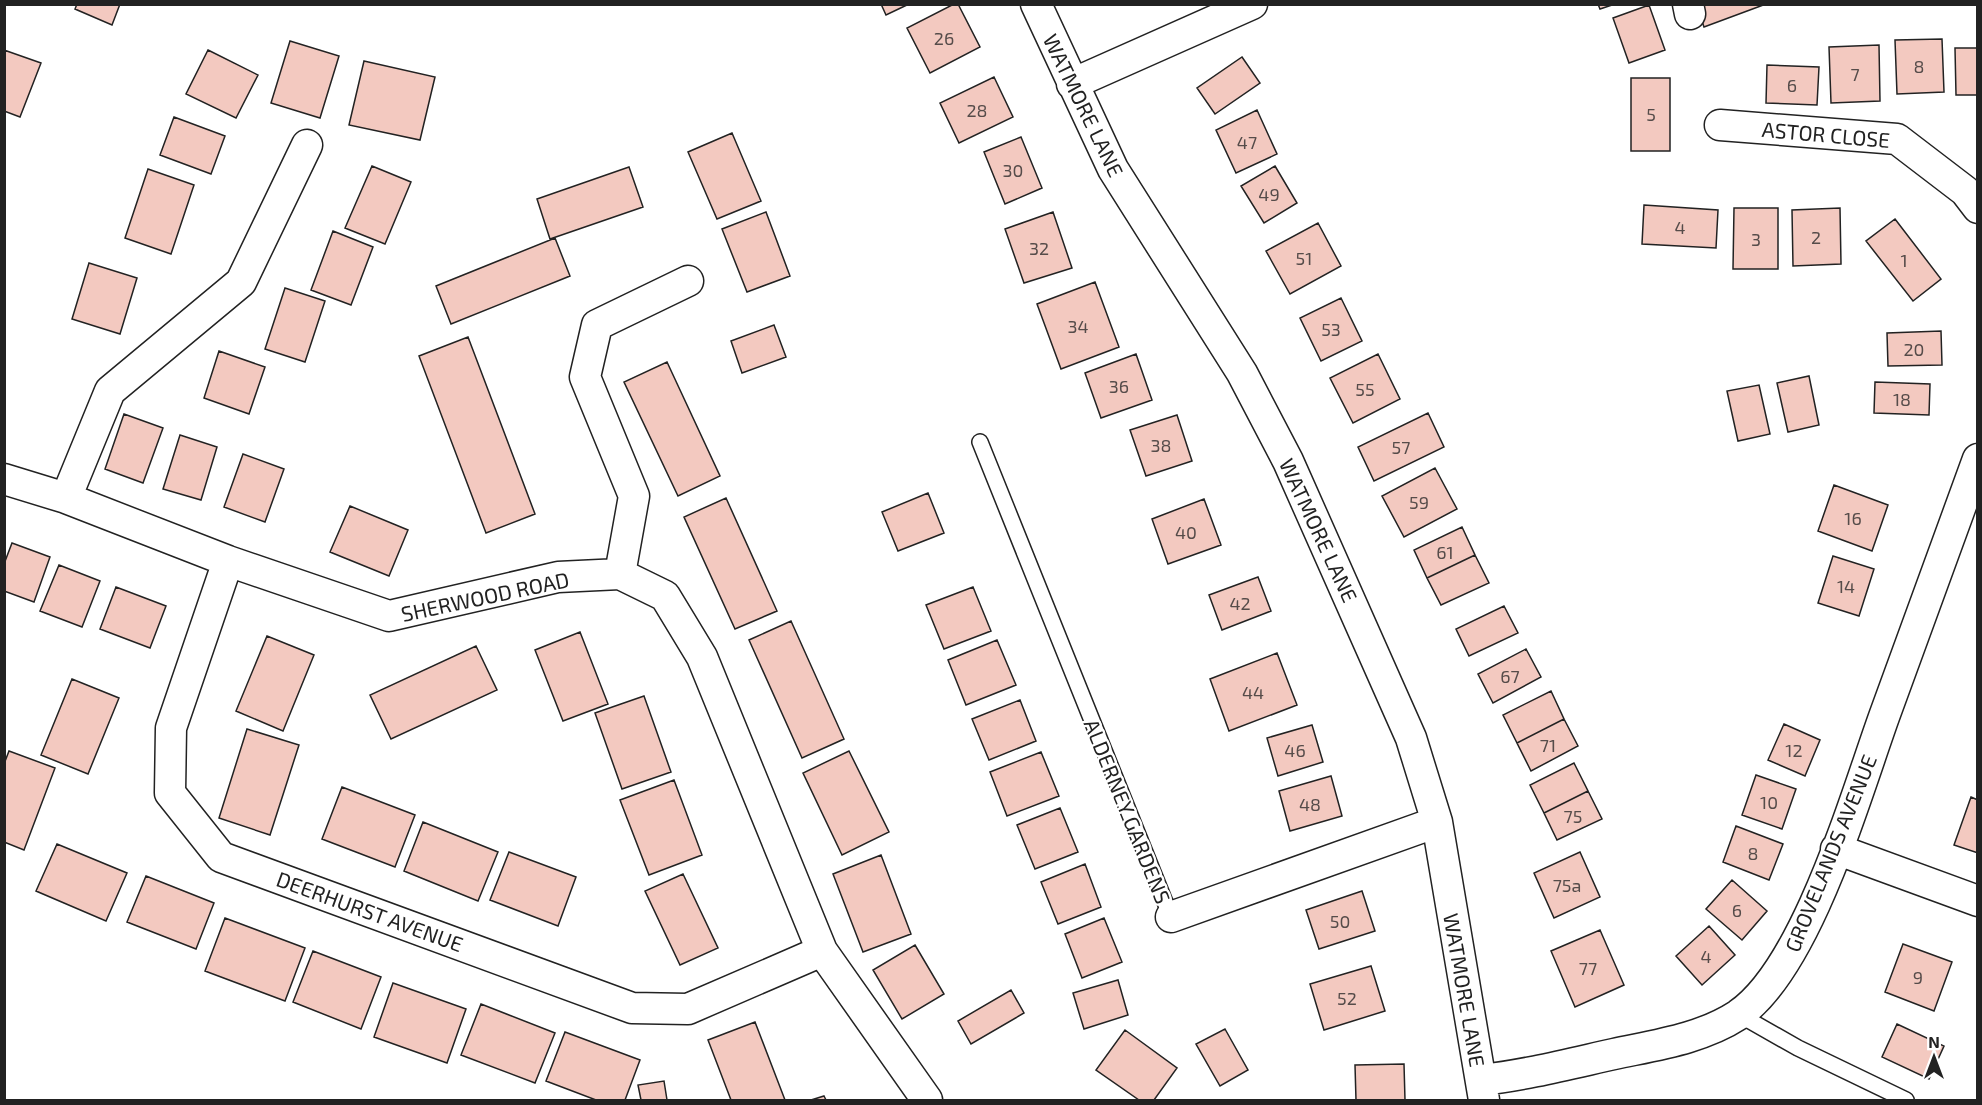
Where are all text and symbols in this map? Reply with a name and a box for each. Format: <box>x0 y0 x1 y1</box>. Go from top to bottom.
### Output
house number: 26 <box>934 27 954 49</box>
street label: WATMORE LANE <box>1039 30 1129 180</box>
house number: 8 <box>1914 55 1924 77</box>
house number: 7 <box>1850 63 1860 85</box>
house number: 6 <box>1787 74 1797 96</box>
house number: 28 <box>966 99 988 121</box>
house number: 5 <box>1646 103 1656 125</box>
street label: ASTOR CLOSE <box>1761 116 1891 152</box>
house number: 47 <box>1237 131 1257 153</box>
house number: 30 <box>1003 159 1023 181</box>
house number: 49 <box>1258 183 1280 205</box>
house number: 4 <box>1674 216 1686 238</box>
house number: 2 <box>1811 226 1821 248</box>
house number: 3 <box>1751 228 1761 250</box>
house number: 32 <box>1029 237 1049 259</box>
house number: 51 <box>1296 247 1312 269</box>
house number: 1 <box>1900 249 1908 271</box>
house number: 34 <box>1067 315 1089 337</box>
house number: 53 <box>1321 318 1341 340</box>
house number: 20 <box>1904 338 1924 360</box>
house number: 36 <box>1109 375 1129 397</box>
house number: 55 <box>1355 378 1375 400</box>
house number: 18 <box>1893 388 1911 410</box>
house number: 38 <box>1151 434 1171 456</box>
house number: 57 <box>1392 436 1410 458</box>
street label: WATMORE LANE <box>1275 454 1363 606</box>
house number: 59 <box>1409 491 1429 513</box>
house number: 16 <box>1844 507 1862 529</box>
house number: 40 <box>1175 521 1197 543</box>
house number: 61 <box>1436 541 1454 563</box>
street label: SHERWOOD ROAD <box>399 566 571 626</box>
house number: 14 <box>1837 575 1855 597</box>
house number: 42 <box>1229 592 1251 614</box>
house number: 67 <box>1500 665 1520 687</box>
house number: 44 <box>1242 681 1264 703</box>
street label: ALDERNEY GARDENS <box>1080 715 1176 907</box>
house number: 71 <box>1540 734 1556 756</box>
house number: 46 <box>1284 739 1306 761</box>
house number: 12 <box>1785 739 1803 761</box>
street label: GROVELANDS AVENUE <box>1779 751 1881 955</box>
house number: 10 <box>1760 791 1778 813</box>
house number: 48 <box>1299 793 1321 815</box>
house number: 75 <box>1564 805 1582 827</box>
house number: 8 <box>1748 842 1758 864</box>
street label: DEERHURST AVENUE <box>273 866 467 956</box>
house number: 75a <box>1553 874 1581 896</box>
house number: 6 <box>1732 899 1742 921</box>
house number: 50 <box>1330 910 1350 932</box>
street label: WATMORE LANE <box>1439 911 1491 1069</box>
house number: 4 <box>1700 945 1712 967</box>
house number: 77 <box>1579 957 1597 979</box>
house number: 9 <box>1913 966 1923 988</box>
house number: 52 <box>1337 987 1357 1009</box>
north arrow <box>1904 1027 1964 1087</box>
text: N <box>1928 1032 1940 1051</box>

